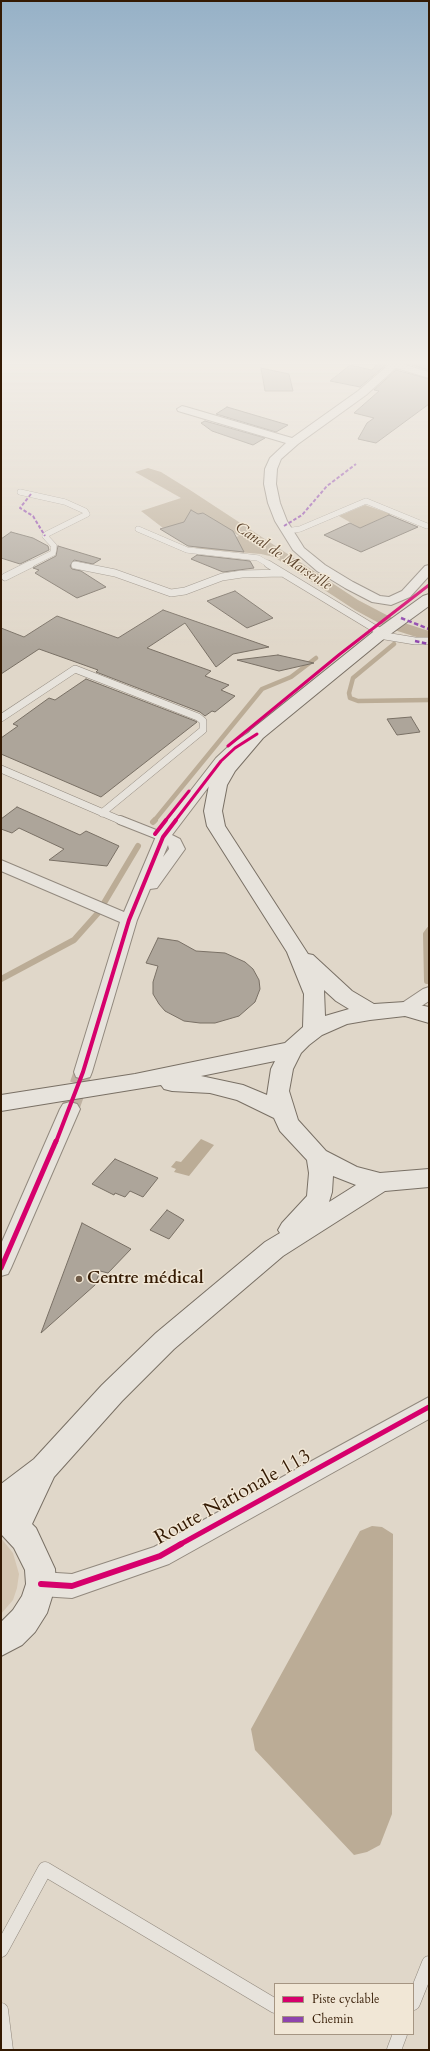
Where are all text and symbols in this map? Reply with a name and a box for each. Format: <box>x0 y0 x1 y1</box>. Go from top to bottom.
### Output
water label: Canal de Marseille <box>231 519 335 595</box>
place label: Centre médical <box>87 1269 204 1289</box>
marker: Centre médical <box>74 1274 84 1284</box>
street label: Route Nationale 113 <box>151 1445 315 1551</box>
legend <box>274 1983 414 2035</box>
text: Piste cyclable <box>312 1991 379 2007</box>
text: Chemin <box>312 2011 354 2027</box>

